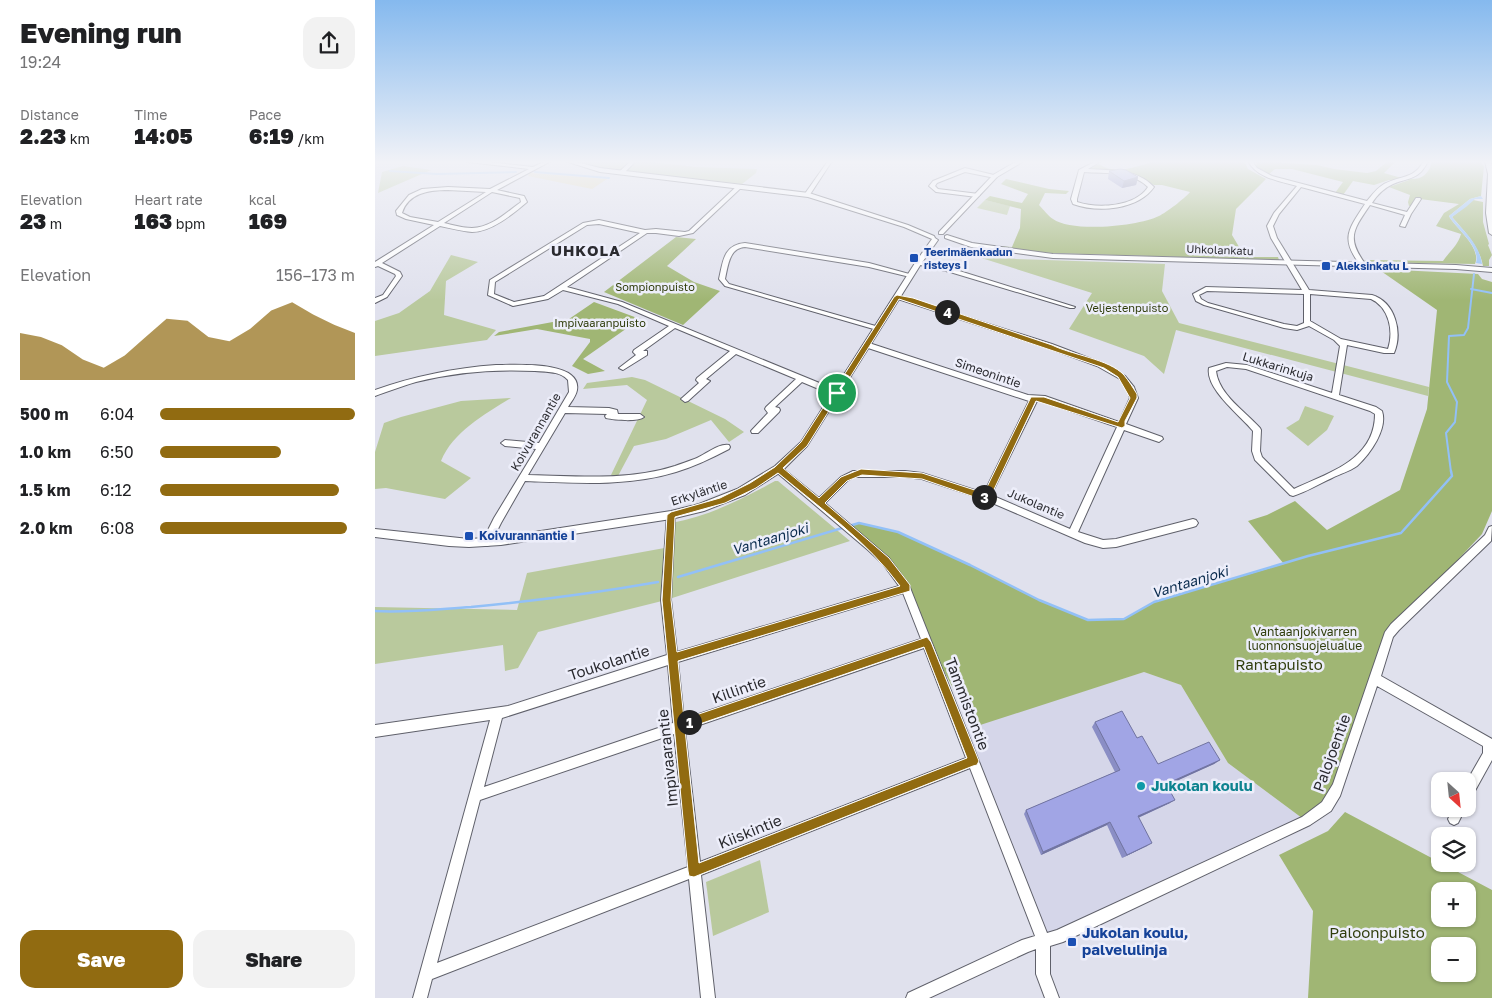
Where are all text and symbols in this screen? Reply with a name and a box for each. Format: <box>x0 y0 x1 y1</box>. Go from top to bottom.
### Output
text: Evening run <box>20 16 182 49</box>
button: share <box>303 17 355 69</box>
text: 19:24 <box>20 52 61 72</box>
text: Distance <box>20 106 79 123</box>
text: Time <box>134 106 167 123</box>
text: Pace <box>249 106 281 123</box>
text: 2.23 <box>20 123 66 149</box>
text: 14:05 <box>134 123 193 149</box>
text: 6:19 <box>249 123 294 149</box>
text: km <box>66 130 90 147</box>
text: /km <box>294 130 325 147</box>
text: Elevation <box>20 191 82 208</box>
text: Heart rate <box>134 191 203 208</box>
text: kcal <box>249 191 276 208</box>
text: 23 <box>20 208 46 234</box>
text: 163 <box>134 208 172 234</box>
text: 169 <box>249 208 287 234</box>
text: m <box>46 215 62 232</box>
text: bpm <box>172 215 205 232</box>
district label: UHKOLA <box>551 241 621 259</box>
street label: Uhkolankatu <box>1186 242 1254 257</box>
place label: Teerimäenkadun risteys I <box>924 245 1013 271</box>
marker: Teerimäenkadun risteys I <box>908 252 920 264</box>
place label: Aleksinkatu L <box>1336 259 1409 272</box>
marker: Aleksinkatu L <box>1320 260 1332 272</box>
text: Elevation <box>20 265 91 285</box>
text: 156–173 m <box>276 265 355 285</box>
park label: Sompionpuisto <box>615 280 695 293</box>
pin: 4 <box>935 300 959 324</box>
park label: Veljestenpuisto <box>1086 301 1169 314</box>
text: 4 <box>943 304 952 321</box>
park label: Impivaaranpuisto <box>554 316 646 329</box>
street label: Lukkarinkuja <box>1241 349 1315 384</box>
street label: Simeonintie <box>953 354 1023 391</box>
pin <box>816 372 858 414</box>
icon: arrive <box>823 379 851 407</box>
street label: Koivurannantie <box>507 390 564 473</box>
text: 500 m <box>20 404 69 424</box>
text: 6:04 <box>100 404 134 424</box>
text: 1.0 km <box>20 442 71 462</box>
text: 6:50 <box>100 442 134 462</box>
street label: Erkyläntie <box>669 476 729 509</box>
text: 1.5 km <box>20 480 70 500</box>
text: 6:12 <box>100 480 132 500</box>
pin: 3 <box>971 484 997 510</box>
street label: Jukolantie <box>1005 485 1067 522</box>
text: 3 <box>980 489 989 506</box>
text: 2.0 km <box>20 518 73 538</box>
text: 6:08 <box>100 518 134 538</box>
water label: Vantaanjoki <box>730 518 812 558</box>
place label: Koivurannantie I <box>479 528 575 543</box>
marker: Koivurannantie I <box>463 530 475 542</box>
water label: Vantaanjoki <box>1150 561 1232 601</box>
park label: Vantaanjokivarren luonnonsuojelualue <box>1248 624 1362 653</box>
street label: Toukolantie <box>566 640 652 684</box>
street label: Tammistontie <box>942 655 994 753</box>
park label: Rantapuisto <box>1235 655 1323 673</box>
street label: Killintie <box>709 671 768 707</box>
street label: Impivaarantie <box>653 708 681 808</box>
pin: 1 <box>677 710 701 734</box>
street label: Palojoentie <box>1309 711 1354 794</box>
text: 1 <box>686 714 693 731</box>
north arrow <box>1431 772 1476 818</box>
map controls <box>1431 772 1476 982</box>
place label: Jukolan koulu <box>1151 776 1253 794</box>
marker: Jukolan koulu <box>1135 780 1147 792</box>
street label: Kiiskintie <box>715 810 784 852</box>
button: layers <box>1431 827 1476 872</box>
button: + <box>1431 882 1476 927</box>
place label: Jukolan koulu, palvelulinja <box>1082 923 1189 958</box>
park label: Paloonpuisto <box>1329 923 1425 941</box>
button: Save <box>20 930 183 988</box>
button: Share <box>193 930 355 988</box>
marker: Jukolan koulu, palvelulinja <box>1066 936 1078 948</box>
button: − <box>1431 937 1476 982</box>

